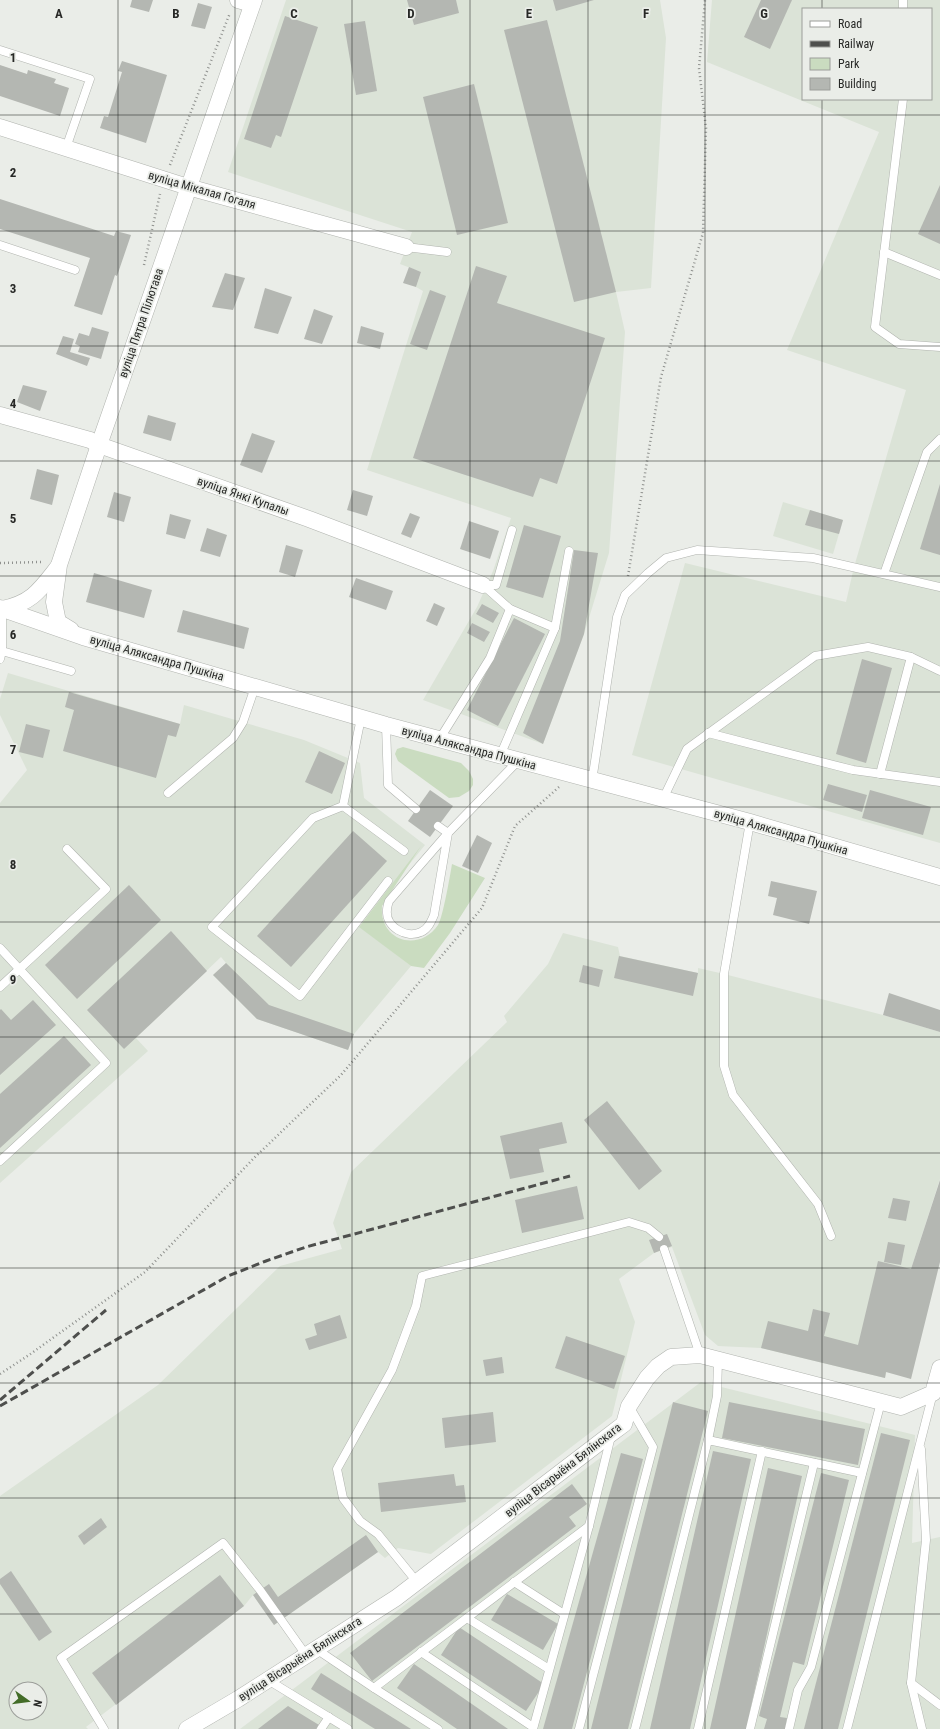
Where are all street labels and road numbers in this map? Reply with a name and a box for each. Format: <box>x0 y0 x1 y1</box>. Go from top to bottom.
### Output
street label: вуліца Мікалая Гогаля <box>147 168 257 212</box>
street label: вуліца Пятра Пілютава <box>116 266 166 379</box>
street label: вуліца Янкі Купалы <box>195 474 291 518</box>
street label: вуліца Аляксандра Пушкіна <box>88 632 226 684</box>
street label: вуліца Аляксандра Пушкіна <box>400 723 538 773</box>
street label: вуліца Аляксандра Пушкіна <box>712 806 850 858</box>
street label: вуліца Вісарыёна Бялінскага <box>502 1420 624 1520</box>
street label: вуліца Вісарыёна Бялінскага <box>236 1614 364 1704</box>

